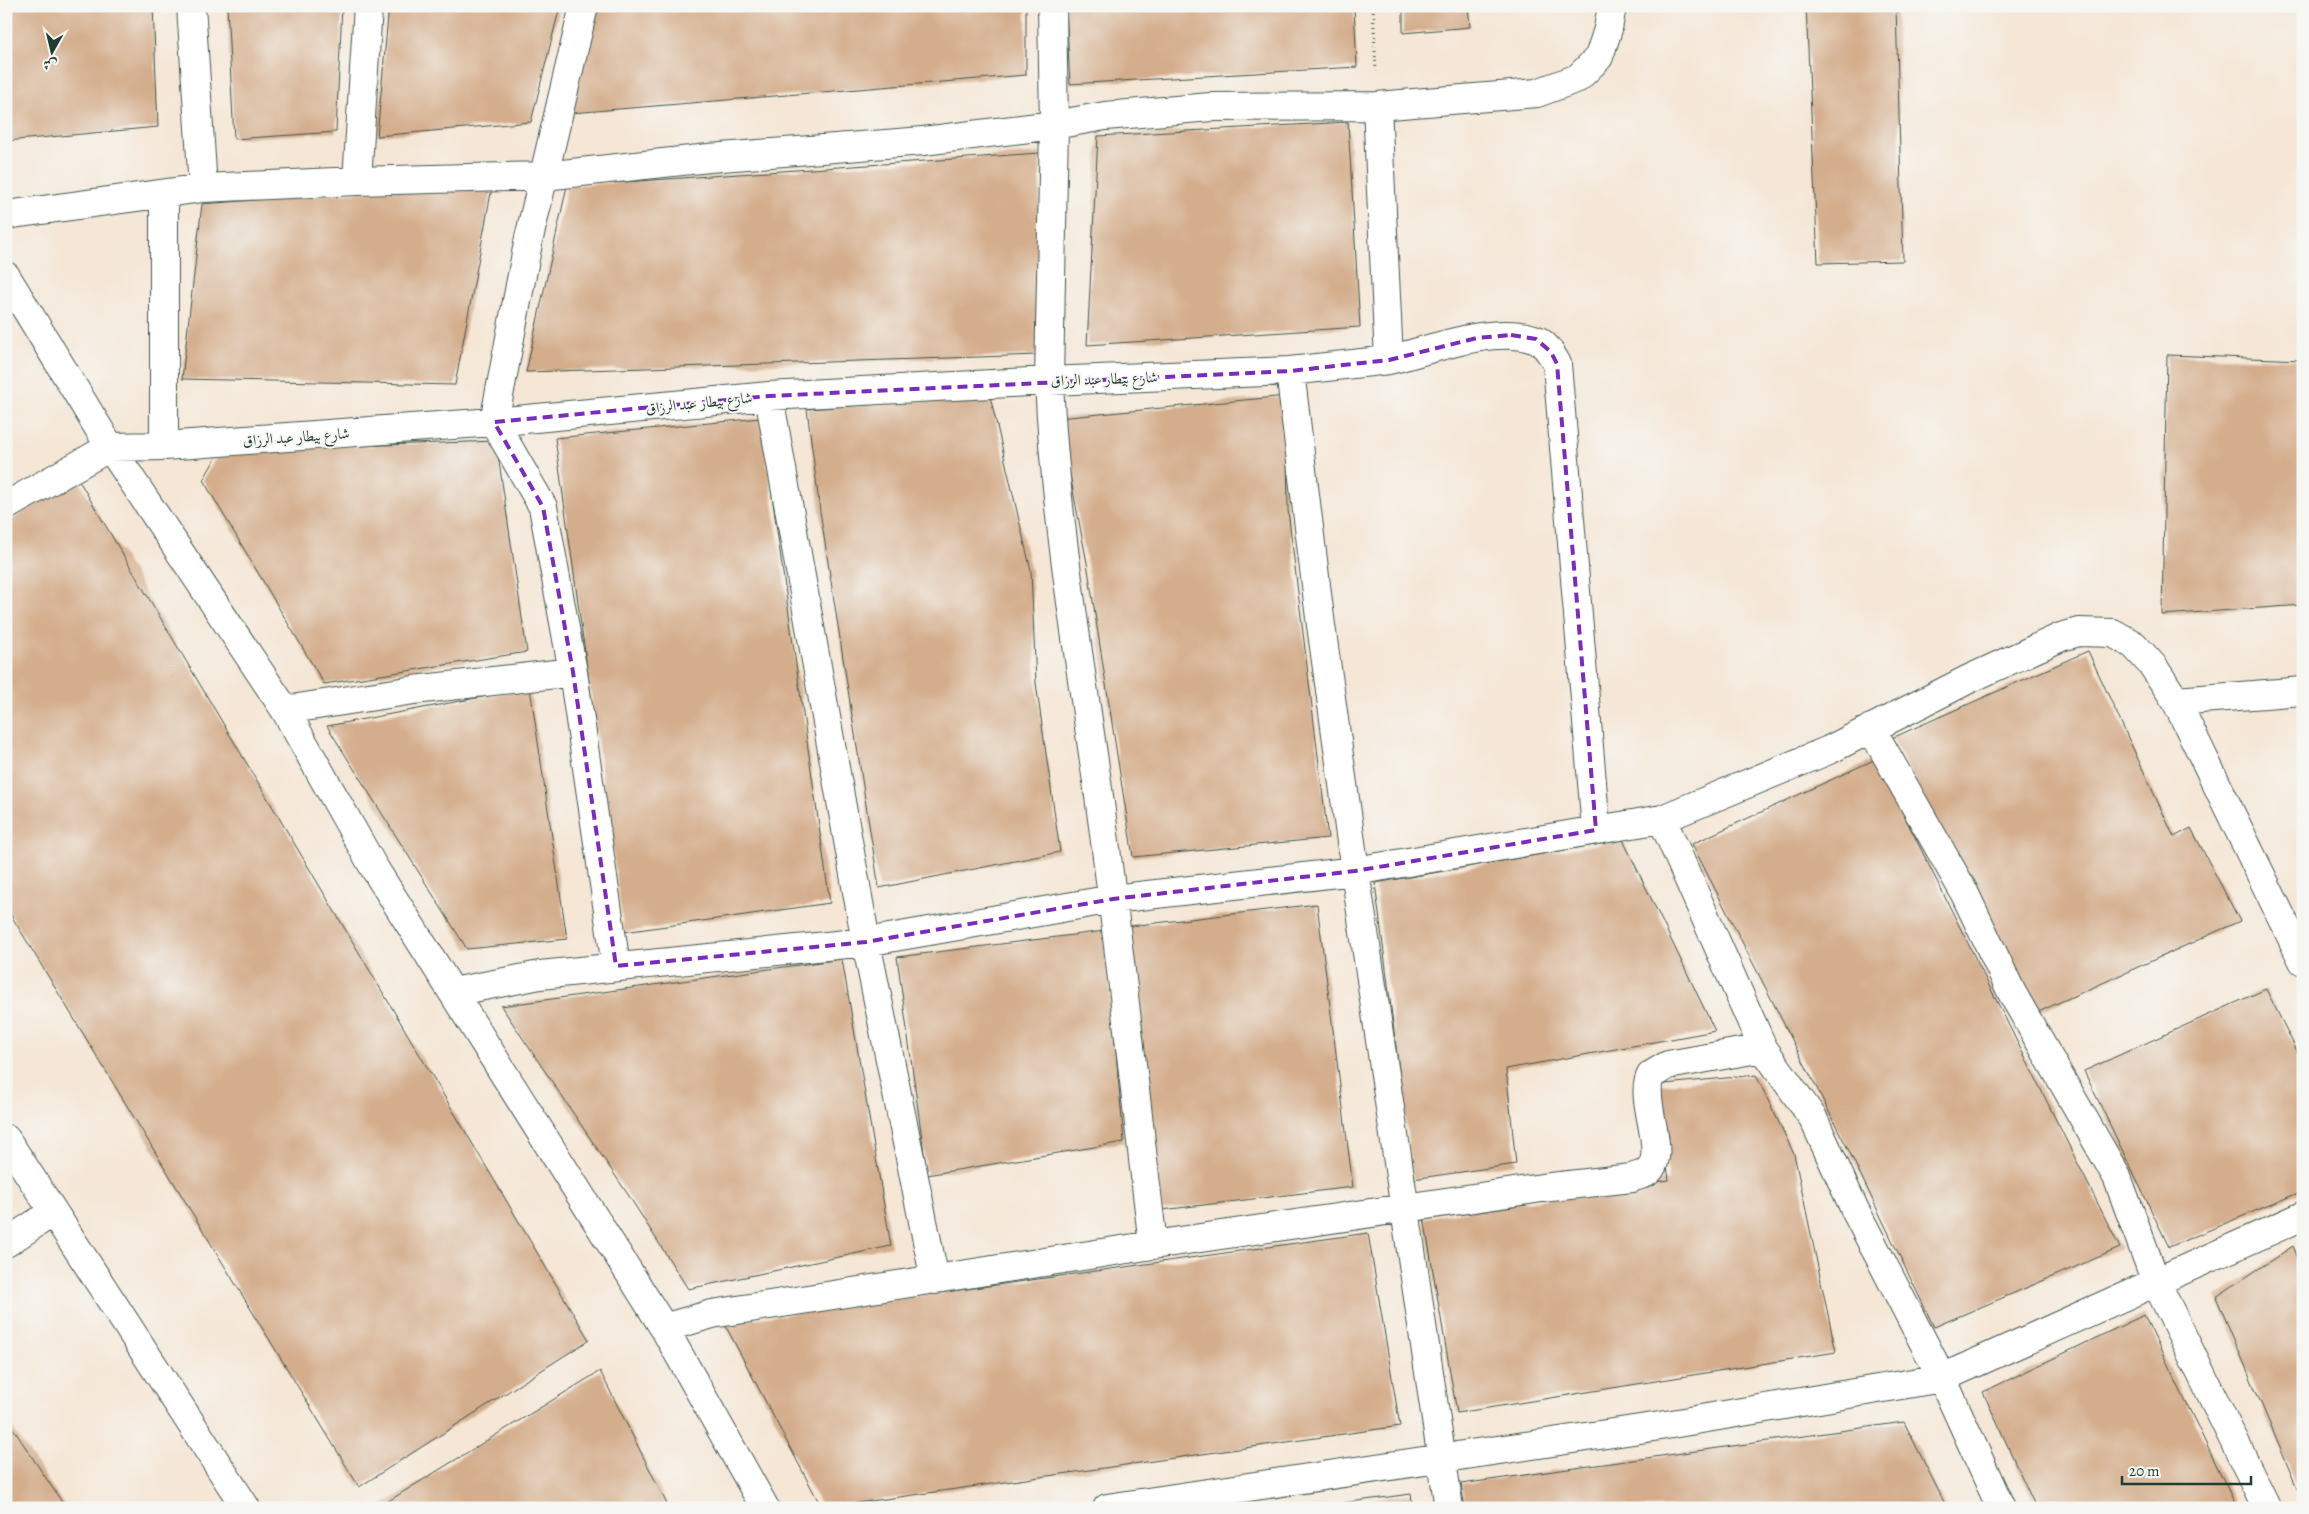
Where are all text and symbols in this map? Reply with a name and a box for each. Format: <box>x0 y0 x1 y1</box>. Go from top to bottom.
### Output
north arrow <box>28 28 78 78</box>
text: ش <box>42 54 58 75</box>
street label: شارع بيطار عبد الرزاق <box>1050 367 1158 394</box>
street label: شارع بيطار عبد الرزاق <box>645 387 754 422</box>
street label: شارع بيطار عبد الرزاق <box>242 423 350 454</box>
scale bar <box>2122 1454 2250 1486</box>
text: 20 m <box>2129 1461 2160 1481</box>

